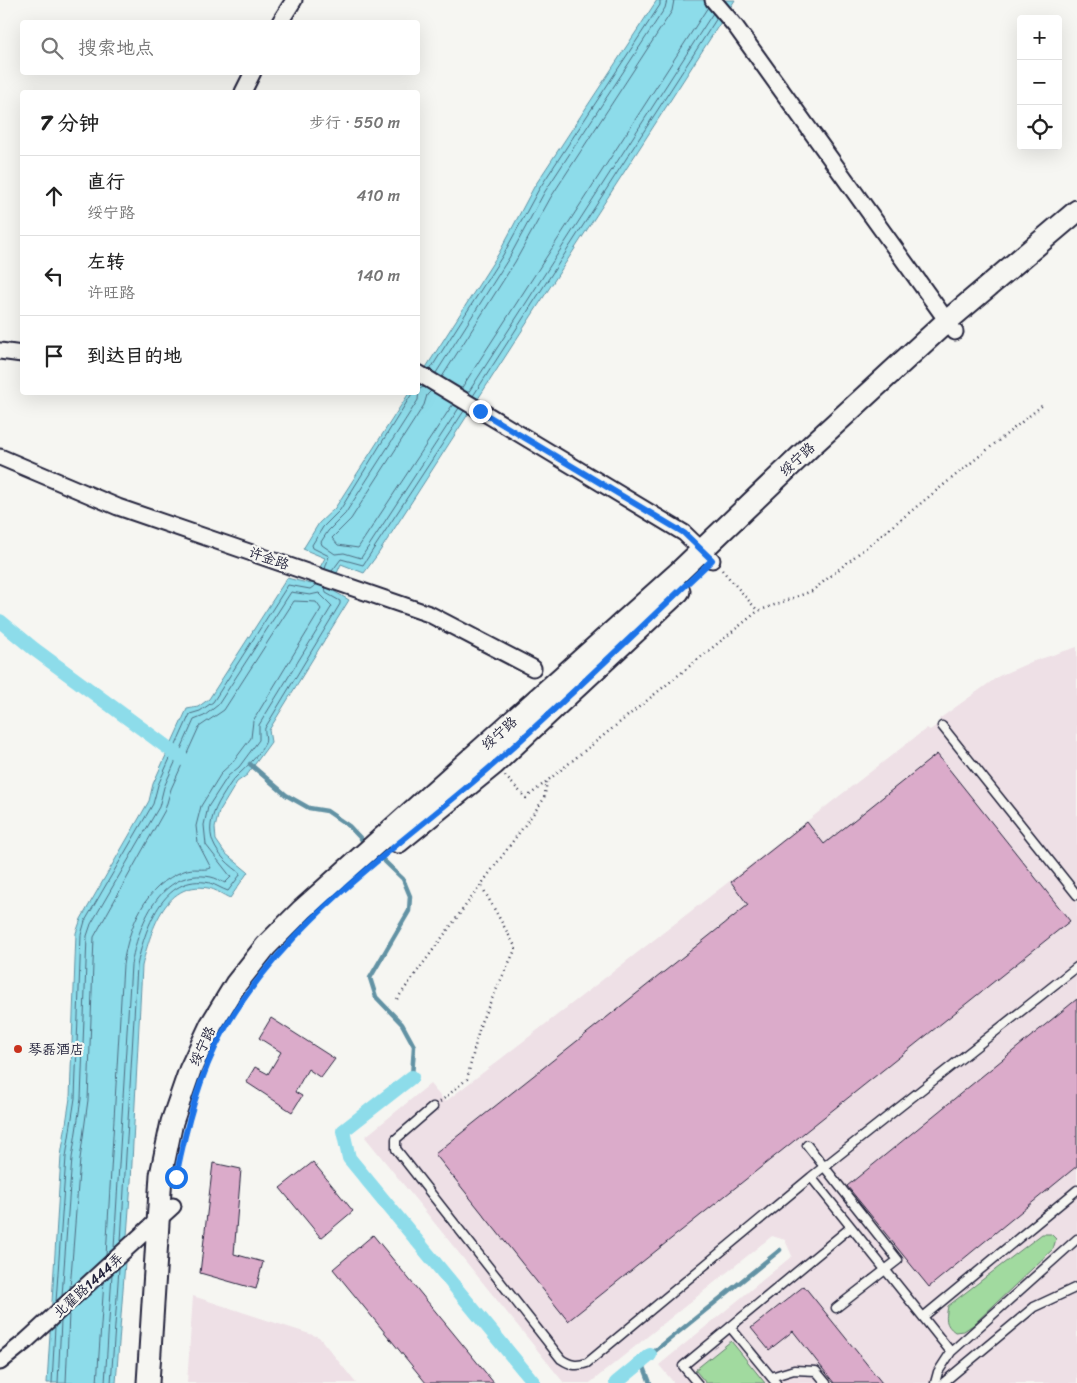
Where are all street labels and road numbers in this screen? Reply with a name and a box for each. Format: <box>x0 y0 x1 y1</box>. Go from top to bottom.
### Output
street label: 绥宁路 <box>773 436 821 483</box>
street label: 许金路 <box>245 540 293 577</box>
street label: 绥宁路 <box>475 710 523 757</box>
street label: 绥宁路 <box>182 1022 223 1071</box>
street label: 北翟路1444弄 <box>47 1247 129 1324</box>

